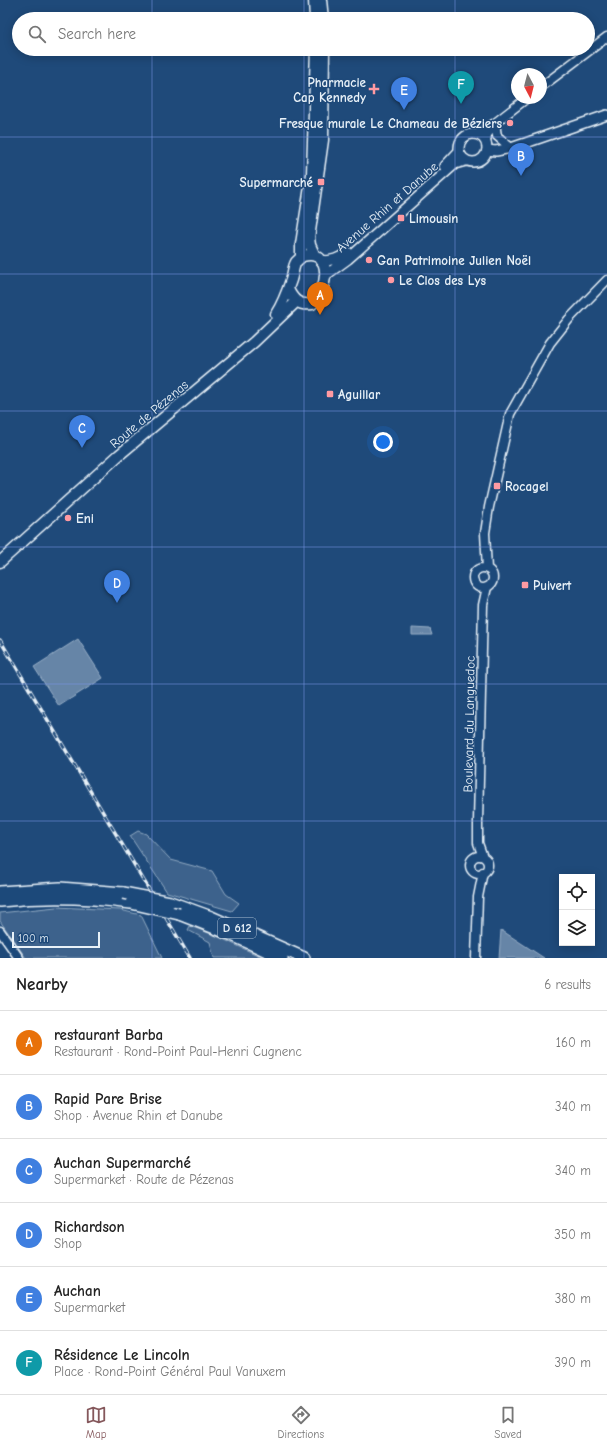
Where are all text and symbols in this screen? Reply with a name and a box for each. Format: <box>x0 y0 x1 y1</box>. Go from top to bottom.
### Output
search box <box>12 12 595 56</box>
icon: search <box>26 23 48 45</box>
text: Search here <box>58 25 136 43</box>
north arrow <box>511 68 547 104</box>
pin: F <box>448 71 474 104</box>
place label: Pharmacie Cap Kennedy <box>293 75 367 105</box>
pin: E <box>391 77 417 110</box>
marker: Pharmacie Cap Kennedy <box>369 84 379 94</box>
place label: Fresque murale Le Chameau de Béziers <box>279 116 502 131</box>
marker: Fresque murale Le Chameau de Béziers <box>505 118 515 128</box>
pin: B <box>508 143 534 176</box>
street label: Avenue Rhin et Danube <box>333 158 441 255</box>
place label: Supermarché <box>240 175 314 190</box>
marker: Supermarché <box>316 177 326 187</box>
place label: Limousin <box>409 211 458 226</box>
marker: Limousin <box>396 213 406 223</box>
place label: Gan Patrimoine Julien Noël <box>377 253 531 268</box>
marker: Gan Patrimoine Julien Noël <box>364 255 374 265</box>
place label: Le Clos des Lys <box>399 273 486 288</box>
marker: Le Clos des Lys <box>386 275 396 285</box>
pin: A <box>307 282 333 315</box>
street label: Route de Pézenas <box>107 377 191 451</box>
place label: Aguillar <box>338 387 381 402</box>
marker: Aguillar <box>325 389 335 399</box>
pin: C <box>69 415 95 448</box>
your location <box>373 432 393 452</box>
place label: Rocagel <box>505 479 549 494</box>
marker: Rocagel <box>492 481 502 491</box>
place label: Eni <box>76 511 94 526</box>
marker: Eni <box>63 513 73 523</box>
pin: D <box>104 570 130 603</box>
place label: Puivert <box>533 578 572 593</box>
marker: Puivert <box>520 580 530 590</box>
street label: Boulevard du Languedoc <box>460 655 478 793</box>
map controls <box>559 874 595 946</box>
button: locate <box>559 874 595 910</box>
button: layers <box>559 910 595 946</box>
road number: D 612 <box>218 918 256 938</box>
scale bar <box>12 930 100 949</box>
text: 100 m <box>18 932 49 945</box>
text: Nearby <box>16 975 67 994</box>
text: 6 results <box>544 977 591 992</box>
text: restaurant Barba <box>54 1026 163 1044</box>
text: A <box>25 1035 33 1050</box>
text: 160 m <box>556 1035 591 1050</box>
text: Restaurant · Rond-Point Paul-Henri Cugnenc <box>54 1044 302 1059</box>
text: Rapid Pare Brise <box>54 1090 162 1108</box>
text: B <box>25 1099 33 1114</box>
text: 340 m <box>555 1099 591 1114</box>
text: Shop · Avenue Rhin et Danube <box>54 1108 223 1123</box>
text: Auchan Supermarché <box>54 1154 191 1172</box>
text: C <box>25 1163 33 1178</box>
text: 340 m <box>555 1163 591 1178</box>
text: Supermarket · Route de Pézenas <box>54 1172 234 1187</box>
text: Richardson <box>54 1218 125 1236</box>
text: D <box>25 1227 33 1242</box>
text: 350 m <box>554 1227 591 1242</box>
text: Shop <box>54 1236 82 1251</box>
text: Auchan <box>54 1282 101 1300</box>
text: E <box>25 1291 33 1306</box>
text: 380 m <box>555 1291 591 1306</box>
text: Supermarket <box>54 1300 125 1315</box>
text: Résidence Le Lincoln <box>54 1346 190 1364</box>
text: F <box>25 1355 33 1370</box>
text: 390 m <box>555 1355 591 1370</box>
text: Place · Rond-Point Général Paul Vanuxem <box>54 1364 286 1379</box>
tab: Map <box>85 1404 107 1441</box>
tab: Directions <box>277 1404 324 1441</box>
tab: Saved <box>494 1404 522 1441</box>

